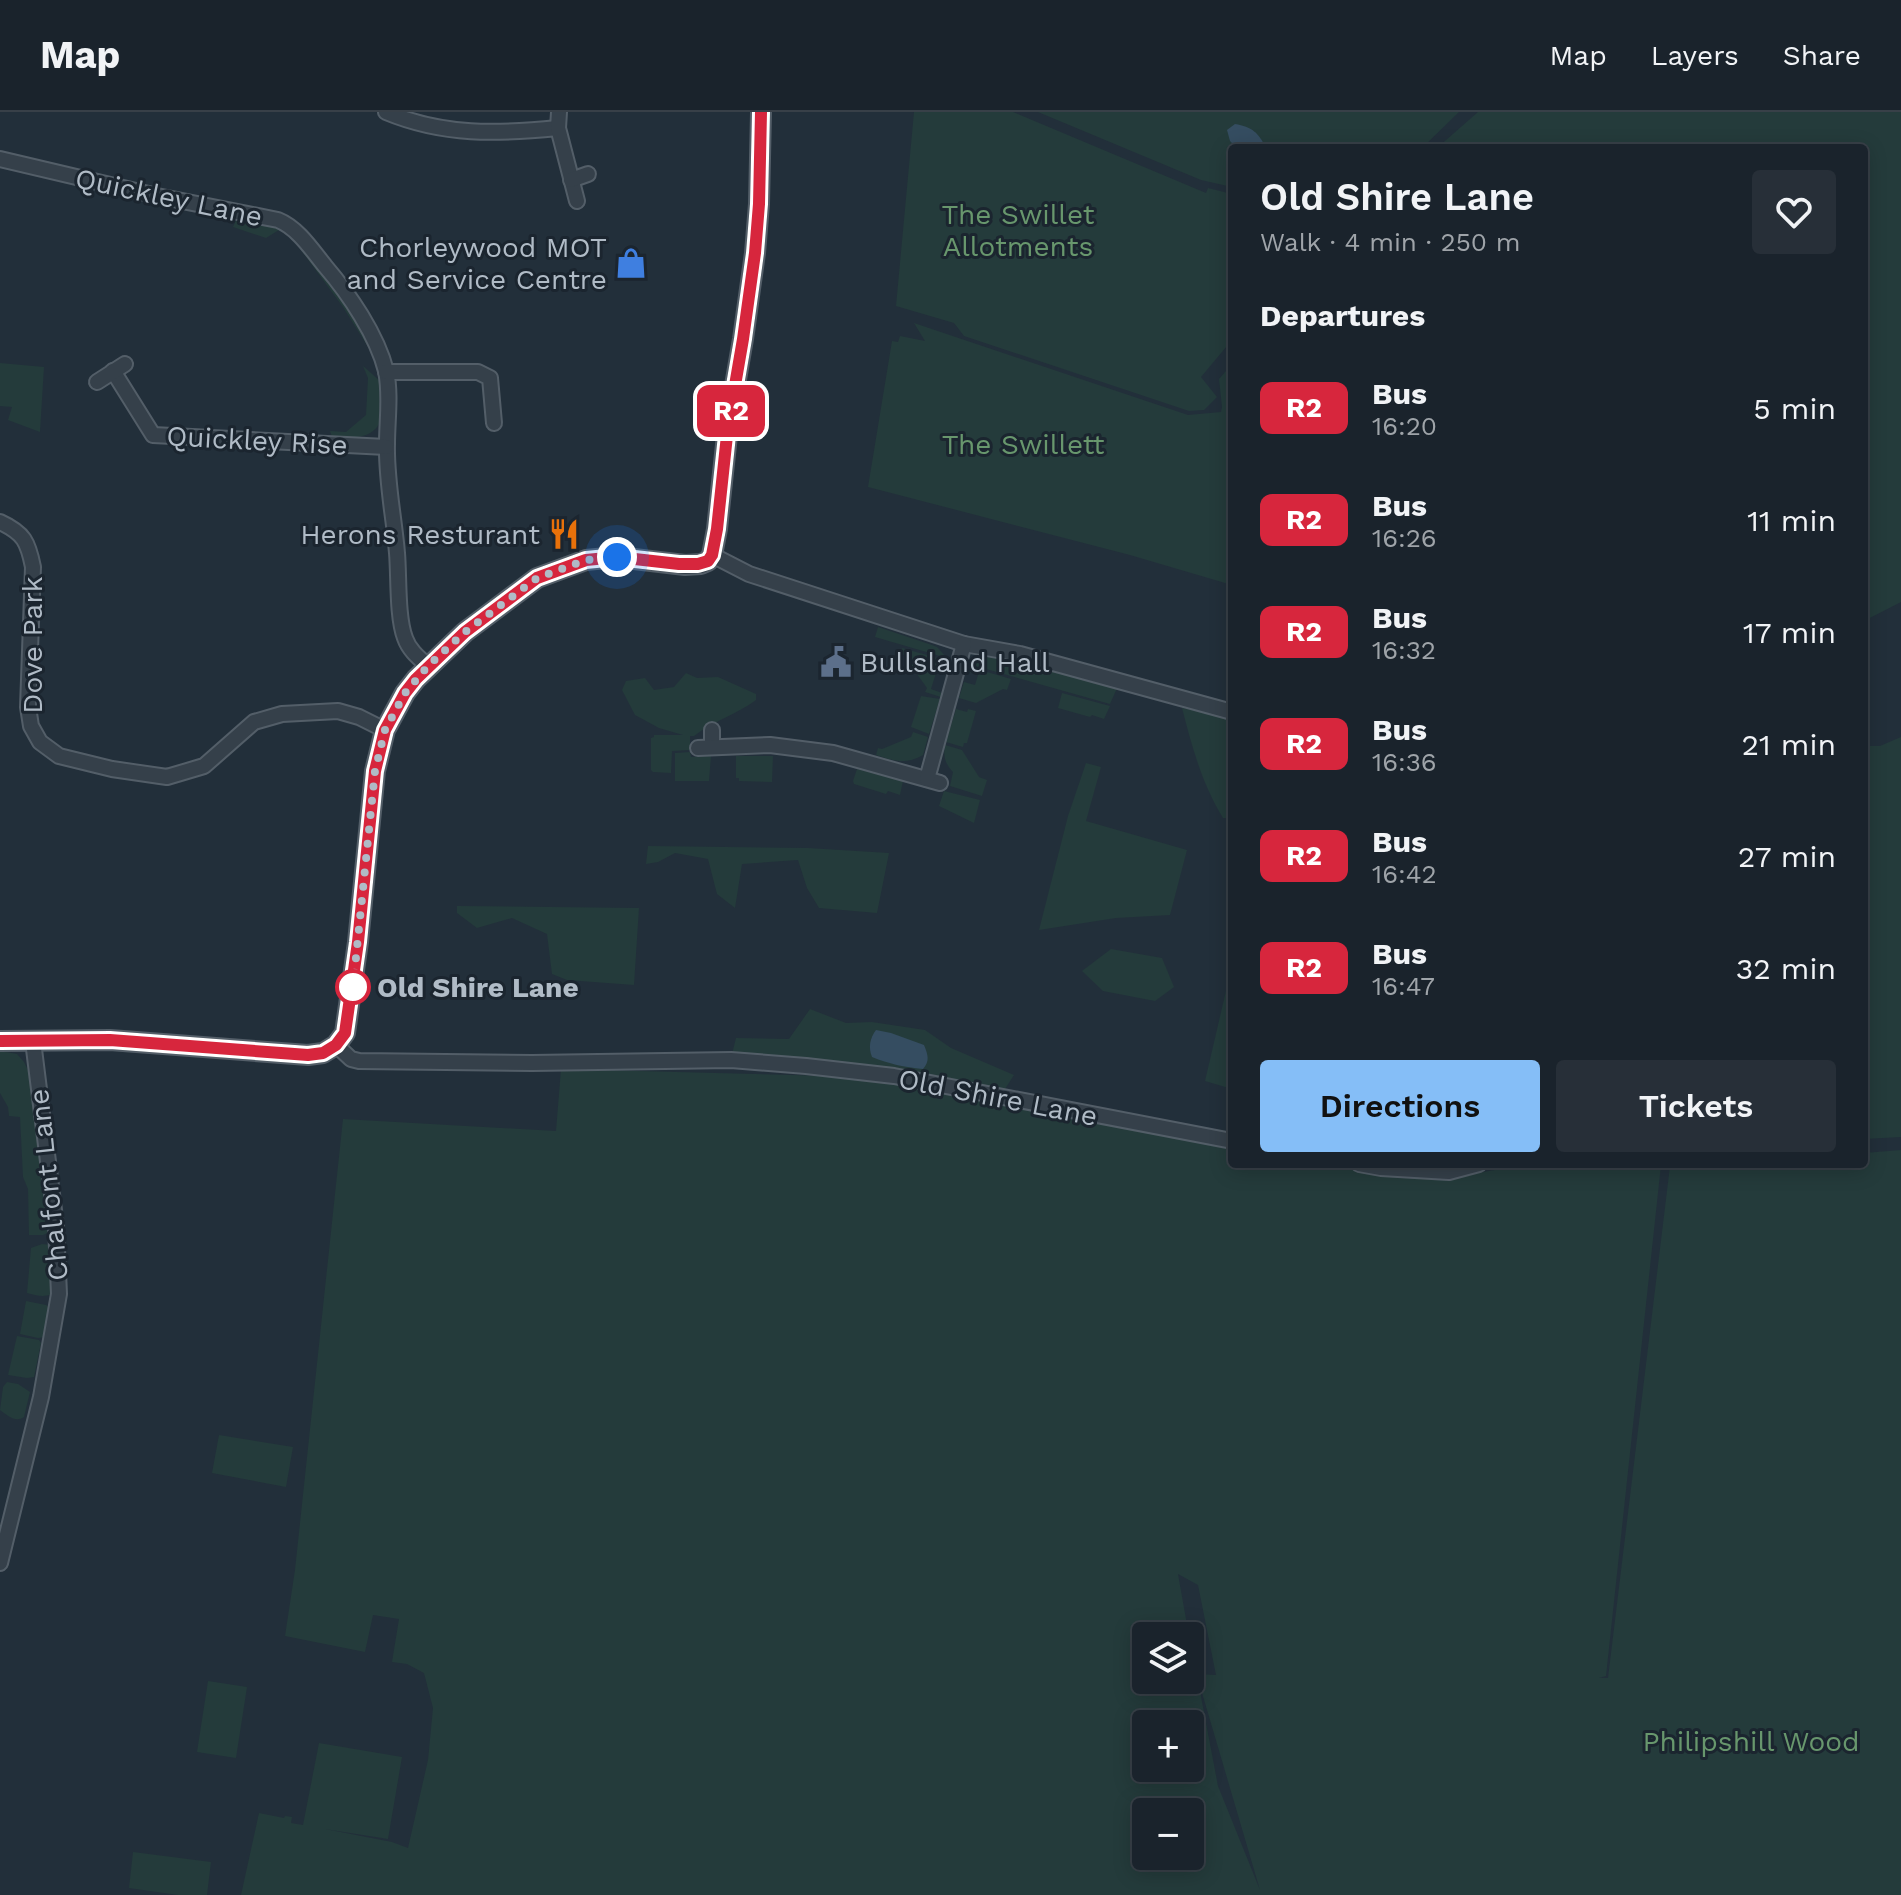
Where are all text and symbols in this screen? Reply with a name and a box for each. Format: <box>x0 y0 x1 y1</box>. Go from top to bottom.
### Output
text: Map <box>40 33 120 77</box>
text: Map <box>1550 39 1607 72</box>
text: Layers <box>1651 39 1739 72</box>
text: Share <box>1783 39 1861 72</box>
street label: Quickley Lane <box>72 162 266 233</box>
button: heart <box>1752 170 1836 254</box>
text: Old Shire Lane <box>1260 175 1534 219</box>
park label: The Swillet Allotments <box>942 198 1095 263</box>
text: Walk · 4 min · 250 m <box>1260 227 1521 257</box>
place label: Chorleywood MOT and Service Centre <box>346 231 607 296</box>
shop icon: Chorleywood MOT and Service Centre <box>614 246 648 280</box>
text: Departures <box>1260 298 1425 333</box>
text: Bus <box>1372 376 1427 411</box>
line badge: R2 <box>695 385 767 437</box>
text: R2 <box>1286 391 1322 424</box>
text: 5 min <box>1753 391 1836 426</box>
text: R2 <box>713 394 749 427</box>
text: 16:20 <box>1372 411 1437 441</box>
street label: Quickley Rise <box>166 419 348 462</box>
park label: The Swillett <box>942 428 1105 461</box>
text: Bus <box>1372 488 1427 523</box>
text: R2 <box>1286 503 1322 536</box>
text: 11 min <box>1747 503 1836 538</box>
restaurant icon: Herons Resturant <box>547 517 581 551</box>
place label: Herons Resturant <box>300 518 540 551</box>
text: 16:26 <box>1372 523 1437 553</box>
your location <box>597 537 637 577</box>
street label: Dove Park <box>16 576 49 714</box>
text: Bus <box>1372 600 1427 635</box>
text: R2 <box>1286 615 1322 648</box>
text: 17 min <box>1743 615 1836 650</box>
text: 16:32 <box>1372 635 1436 665</box>
public building icon: Bullsland Hall <box>819 645 853 679</box>
place label: Bullsland Hall <box>860 646 1050 679</box>
text: Bus <box>1372 712 1427 747</box>
text: R2 <box>1286 727 1322 760</box>
text: 21 min <box>1741 727 1836 762</box>
text: 16:36 <box>1372 747 1437 777</box>
text: Bus <box>1372 824 1427 859</box>
text: R2 <box>1286 839 1322 872</box>
text: 27 min <box>1738 839 1836 874</box>
text: 16:42 <box>1372 859 1437 889</box>
text: Bus <box>1372 936 1427 971</box>
text: R2 <box>1286 951 1322 984</box>
text: 32 min <box>1736 951 1836 986</box>
marker: Old Shire Lane <box>336 970 370 1004</box>
place label: Old Shire Lane <box>377 971 579 1004</box>
text: 16:47 <box>1372 971 1435 1001</box>
button: Directions <box>1260 1060 1540 1152</box>
button: Tickets <box>1556 1060 1836 1152</box>
street label: Old Shire Lane <box>896 1062 1100 1133</box>
street label: Chalfont Lane <box>22 1087 75 1283</box>
map controls <box>1132 1622 1204 1870</box>
button: layers <box>1132 1622 1204 1694</box>
button: + <box>1132 1710 1204 1782</box>
park label: Philipshill Wood <box>1642 1725 1860 1758</box>
button: − <box>1132 1798 1204 1870</box>

